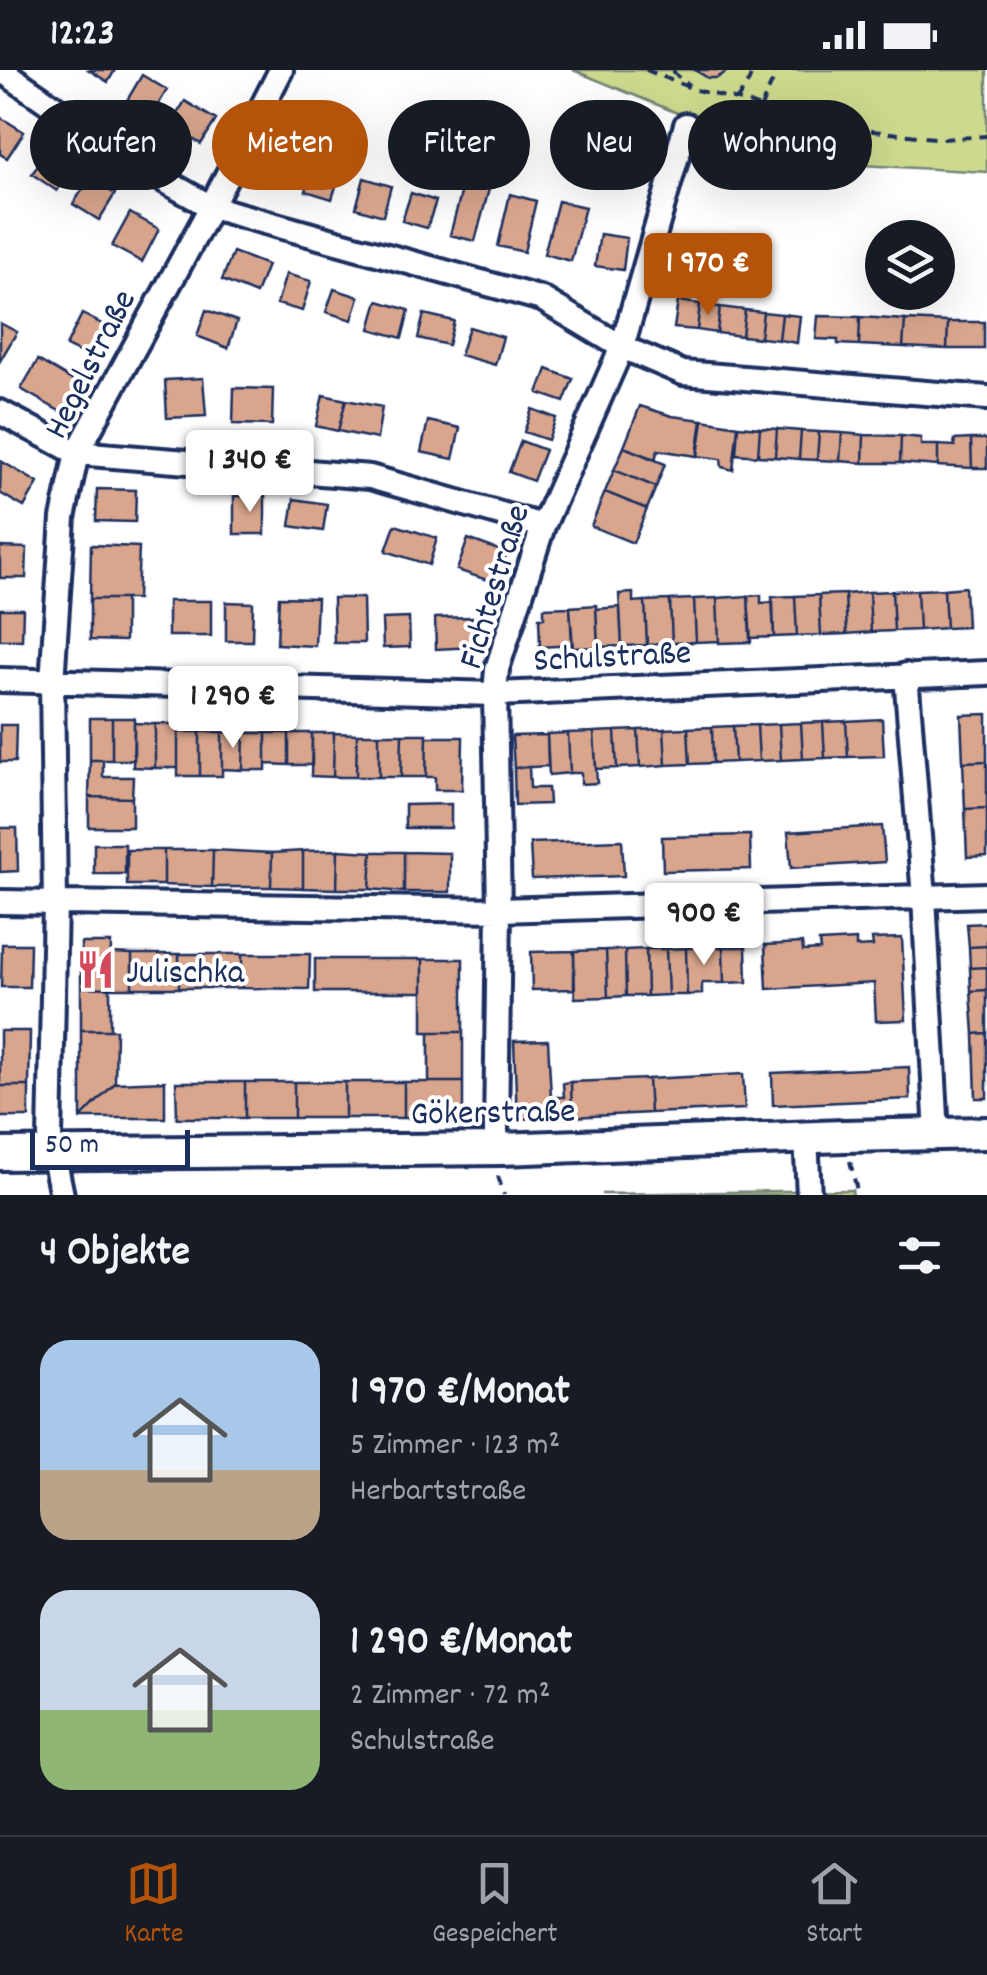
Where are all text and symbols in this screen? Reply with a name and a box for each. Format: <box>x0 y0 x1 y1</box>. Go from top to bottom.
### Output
text: 12:23 <box>50 8 115 63</box>
chip: Kaufen <box>30 100 192 190</box>
chip: Mieten <box>212 100 368 190</box>
chip: Filter <box>388 100 530 190</box>
chip: Neu <box>550 100 668 190</box>
chip: Wohnung <box>688 100 872 190</box>
map controls <box>865 220 955 310</box>
button: layers <box>865 220 955 310</box>
pin: 1 970 € <box>616 233 800 318</box>
text: 1 970 € <box>666 242 750 288</box>
street label: Hegelstraße <box>34 282 151 449</box>
pin: 1 340 € <box>158 430 342 515</box>
text: 1 340 € <box>208 439 292 485</box>
street label: Fichtestraße <box>448 499 545 676</box>
street label: Schulstraße <box>532 630 692 688</box>
pin: 1 290 € <box>141 666 325 751</box>
text: 1 290 € <box>190 675 276 721</box>
pin: 900 € <box>634 883 774 968</box>
text: 900 € <box>667 892 741 938</box>
restaurant icon: Julischka <box>75 949 117 991</box>
place label: Julischka <box>126 950 245 1000</box>
street label: Gökerstraße <box>410 1089 576 1141</box>
scale bar <box>30 1125 190 1170</box>
text: 50 m <box>45 1127 99 1167</box>
text: 4 Objekte <box>40 1225 190 1285</box>
icon: filters <box>892 1228 947 1283</box>
text: 1 970 €/Monat <box>350 1364 570 1424</box>
icon: home <box>120 1380 240 1500</box>
text: 5 Zimmer · 123 m² <box>350 1424 560 1470</box>
text: Herbartstraße <box>350 1470 526 1516</box>
text: 1 290 €/Monat <box>350 1614 572 1674</box>
icon: home <box>120 1630 240 1750</box>
text: 2 Zimmer · 72 m² <box>350 1674 550 1720</box>
text: Schulstraße <box>350 1720 494 1766</box>
tab: Karte <box>124 1856 183 1956</box>
tab: Gespeichert <box>432 1856 558 1956</box>
tab: Start <box>806 1856 863 1956</box>

